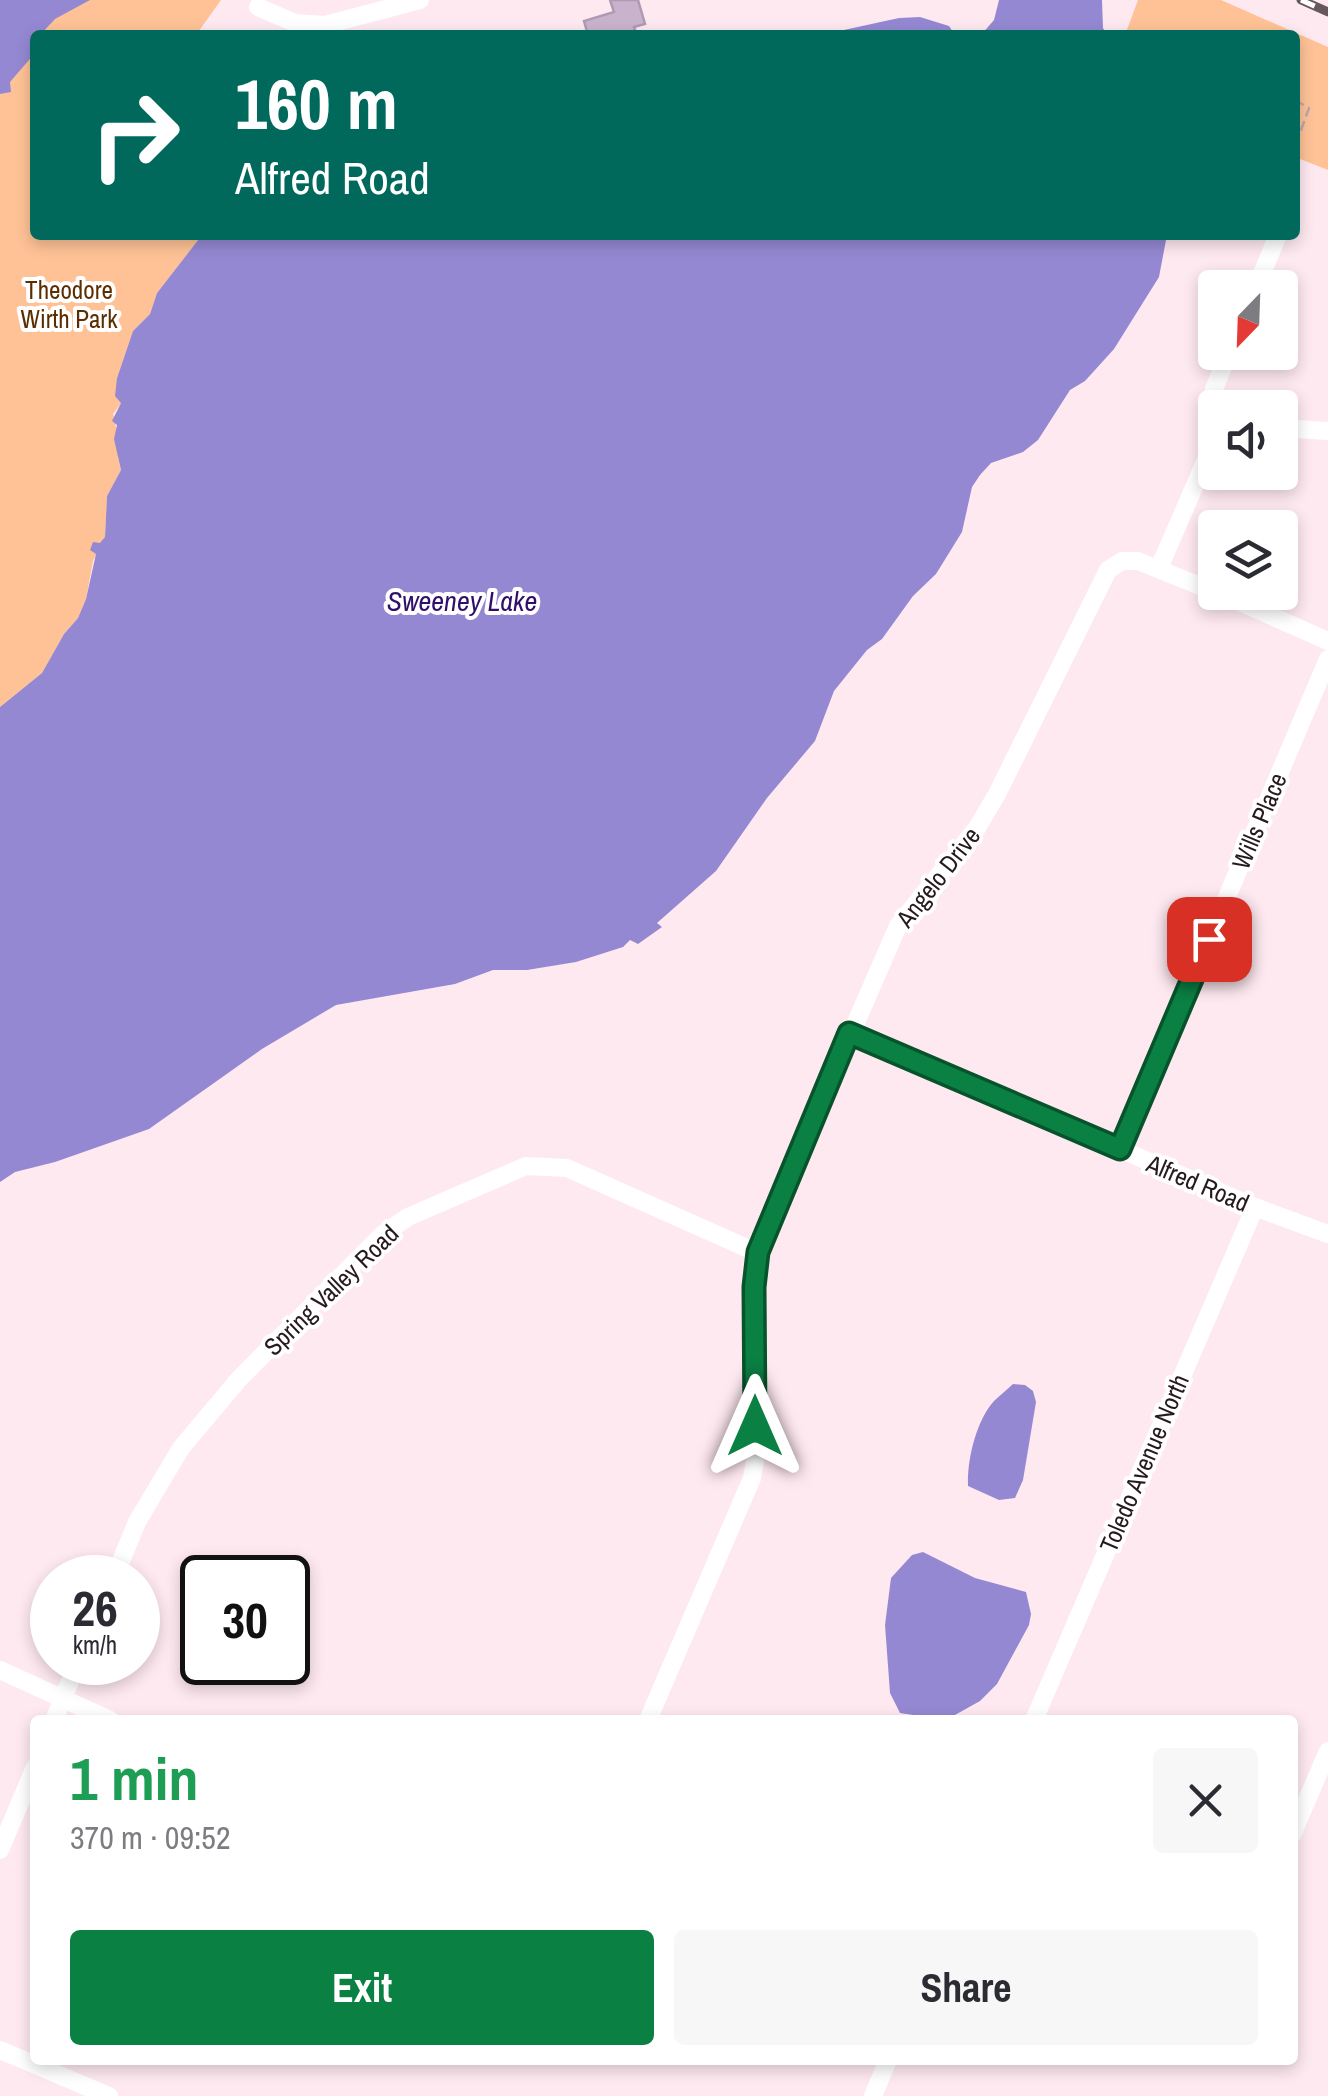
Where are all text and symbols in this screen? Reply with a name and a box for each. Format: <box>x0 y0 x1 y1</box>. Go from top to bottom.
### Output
text: 160 m <box>235 57 398 151</box>
icon: right <box>70 70 200 200</box>
text: Alfred Road <box>235 147 430 208</box>
north arrow <box>1198 270 1298 370</box>
map controls <box>1198 270 1298 610</box>
park label: Theodore Wirth Park <box>21 273 118 336</box>
button: sound <box>1198 390 1298 490</box>
button: layers <box>1198 510 1298 610</box>
water label: Sweeney Lake <box>387 582 537 620</box>
street label: Wills Place <box>1224 768 1294 874</box>
street label: Angelo Drive <box>888 820 988 935</box>
pin <box>1167 897 1252 982</box>
icon: arrive <box>1182 912 1237 967</box>
street label: Alfred Road <box>1141 1146 1254 1220</box>
street label: Spring Valley Road <box>256 1217 406 1363</box>
street label: Toledo Avenue North <box>1091 1369 1197 1557</box>
position arrow <box>703 1374 807 1478</box>
speed limit sign: 30 <box>180 1555 310 1685</box>
text: 26 <box>72 1574 118 1642</box>
text: km/h <box>73 1628 117 1662</box>
text: 1 min <box>70 1738 199 1819</box>
button: close <box>1153 1748 1258 1853</box>
text: 370 m · 09:52 <box>70 1816 230 1859</box>
button: Exit <box>70 1930 654 2045</box>
button: Share <box>674 1930 1258 2045</box>

